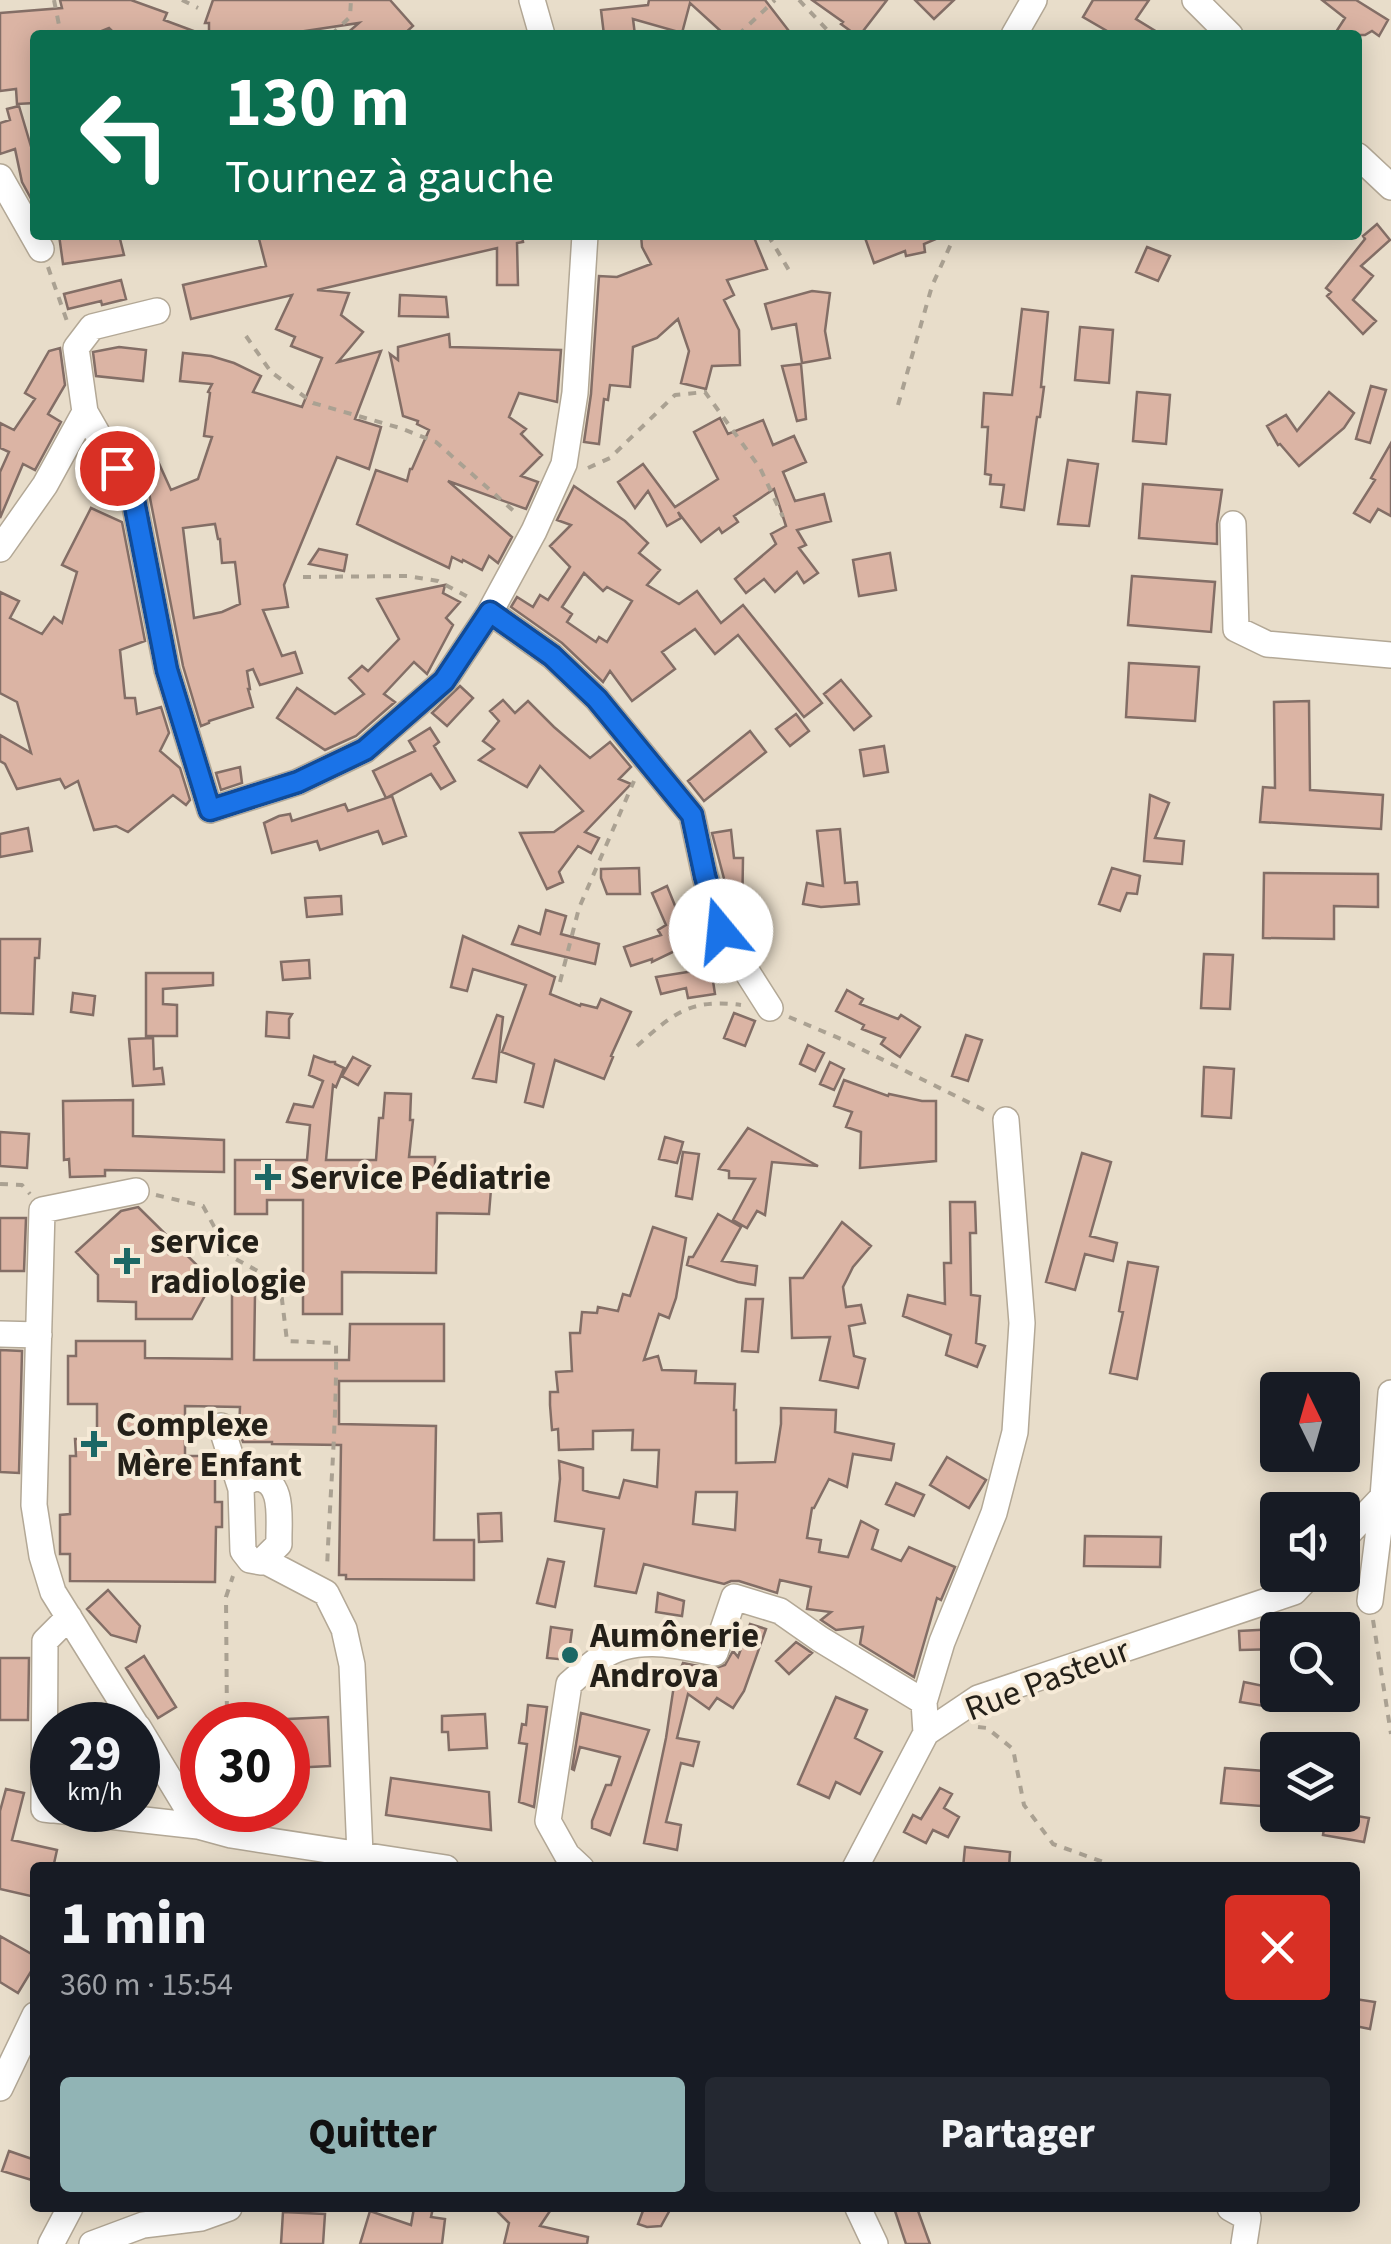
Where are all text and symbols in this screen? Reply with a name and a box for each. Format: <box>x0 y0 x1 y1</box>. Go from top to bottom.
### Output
text: 130 m <box>225 53 410 153</box>
icon: left <box>60 70 190 200</box>
text: Tournez à gauche <box>225 146 554 210</box>
pin <box>75 426 160 511</box>
icon: arrive <box>90 441 145 496</box>
position arrow <box>669 879 773 983</box>
place label: Service Pédiatrie <box>290 1153 551 1203</box>
marker: Service Pédiatrie <box>255 1164 281 1190</box>
place label: service radiologie <box>150 1217 306 1307</box>
marker: service radiologie <box>114 1248 140 1274</box>
north arrow <box>1260 1372 1360 1472</box>
map controls <box>1260 1372 1360 1832</box>
place label: Complexe Mère Enfant <box>116 1400 302 1490</box>
marker: Complexe Mère Enfant <box>81 1431 107 1457</box>
button: sound <box>1260 1492 1360 1592</box>
place label: Aumônerie Androva <box>589 1611 759 1701</box>
button: search <box>1260 1612 1360 1712</box>
street label: Rue Pasteur <box>958 1625 1138 1734</box>
marker: Aumônerie Androva <box>559 1644 581 1666</box>
speed limit sign: 30 <box>180 1702 310 1832</box>
text: 29 <box>69 1719 121 1790</box>
button: layers <box>1260 1732 1360 1832</box>
text: km/h <box>67 1774 123 1810</box>
text: 1 min <box>60 1882 207 1967</box>
button: close <box>1225 1895 1330 2000</box>
text: 360 m · 15:54 <box>60 1962 233 2008</box>
button: Quitter <box>60 2077 685 2192</box>
button: Partager <box>705 2077 1330 2192</box>

